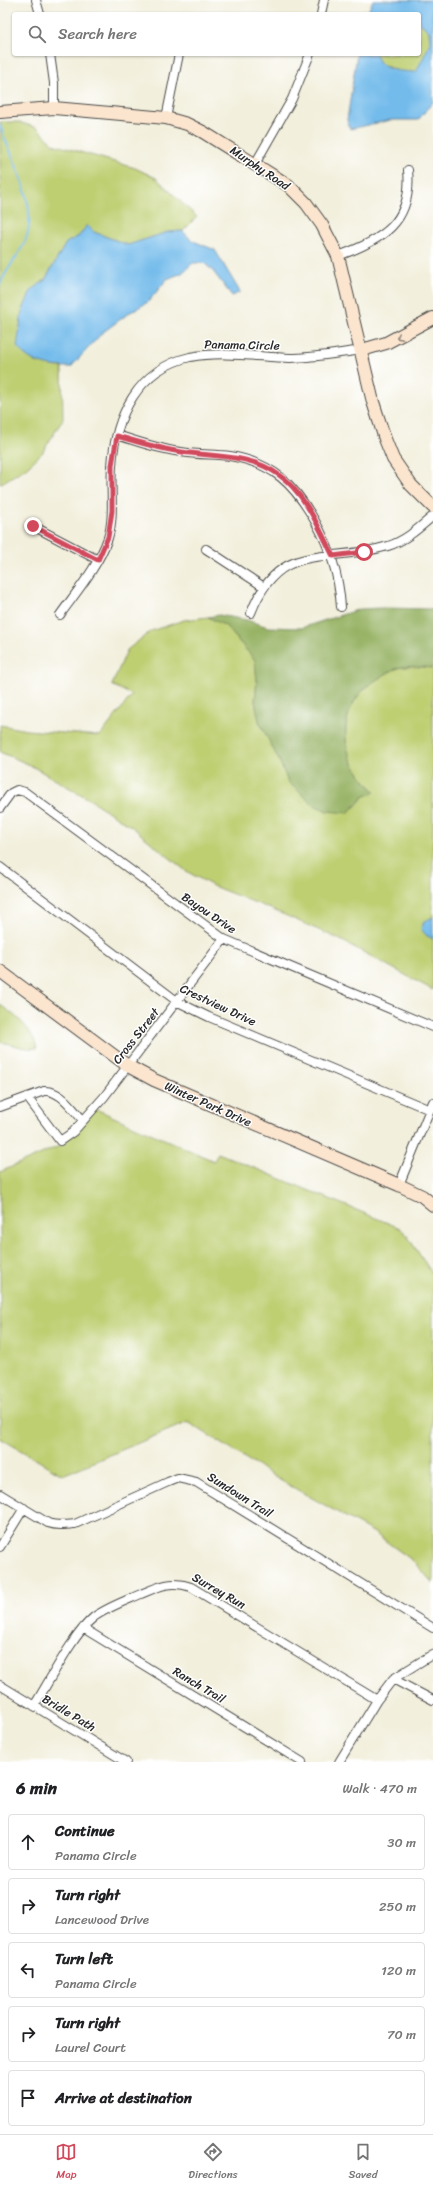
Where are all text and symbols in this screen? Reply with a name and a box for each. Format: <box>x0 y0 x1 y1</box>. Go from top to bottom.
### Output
search box <box>12 12 421 56</box>
text: Search here <box>58 21 137 47</box>
icon: search <box>26 23 48 45</box>
street label: Murphy Road <box>225 140 295 197</box>
one-way arrow <box>396 332 403 340</box>
street label: Panama Circle <box>204 333 280 357</box>
route end <box>24 517 42 535</box>
route start <box>355 543 373 561</box>
street label: Bayou Drive <box>177 886 241 940</box>
street label: Crestview Drive <box>176 978 260 1032</box>
street label: Cross Street <box>107 1002 166 1069</box>
street label: Winter Park Drive <box>161 1075 255 1133</box>
street label: Sundown Trail <box>203 1466 278 1524</box>
street label: Surrey Run <box>188 1567 251 1616</box>
street label: Ranch Trail <box>168 1661 230 1710</box>
street label: Bridle Path <box>38 1688 100 1738</box>
text: 6 min <box>16 1773 57 1803</box>
text: Walk · 470 m <box>342 1777 417 1800</box>
text: Continue <box>55 1818 115 1844</box>
icon: ahead <box>17 1831 39 1853</box>
text: 30 m <box>387 1831 416 1854</box>
text: Panama Circle <box>55 1844 137 1867</box>
text: Turn right <box>55 1882 120 1908</box>
icon: right <box>17 1895 39 1917</box>
text: 250 m <box>379 1895 416 1918</box>
text: Lancewood Drive <box>55 1908 149 1931</box>
text: Turn left <box>55 1946 113 1972</box>
icon: left <box>17 1959 39 1981</box>
text: 120 m <box>381 1959 416 1982</box>
text: Panama Circle <box>55 1972 137 1995</box>
text: Turn right <box>55 2010 120 2036</box>
icon: right <box>17 2023 39 2045</box>
text: 70 m <box>387 2023 416 2046</box>
text: Laurel Court <box>55 2036 126 2059</box>
text: Arrive at destination <box>55 2085 192 2111</box>
icon: arrive <box>17 2087 39 2109</box>
tab: Map <box>55 2141 77 2184</box>
tab: Directions <box>188 2141 238 2184</box>
tab: Saved <box>349 2141 378 2184</box>

